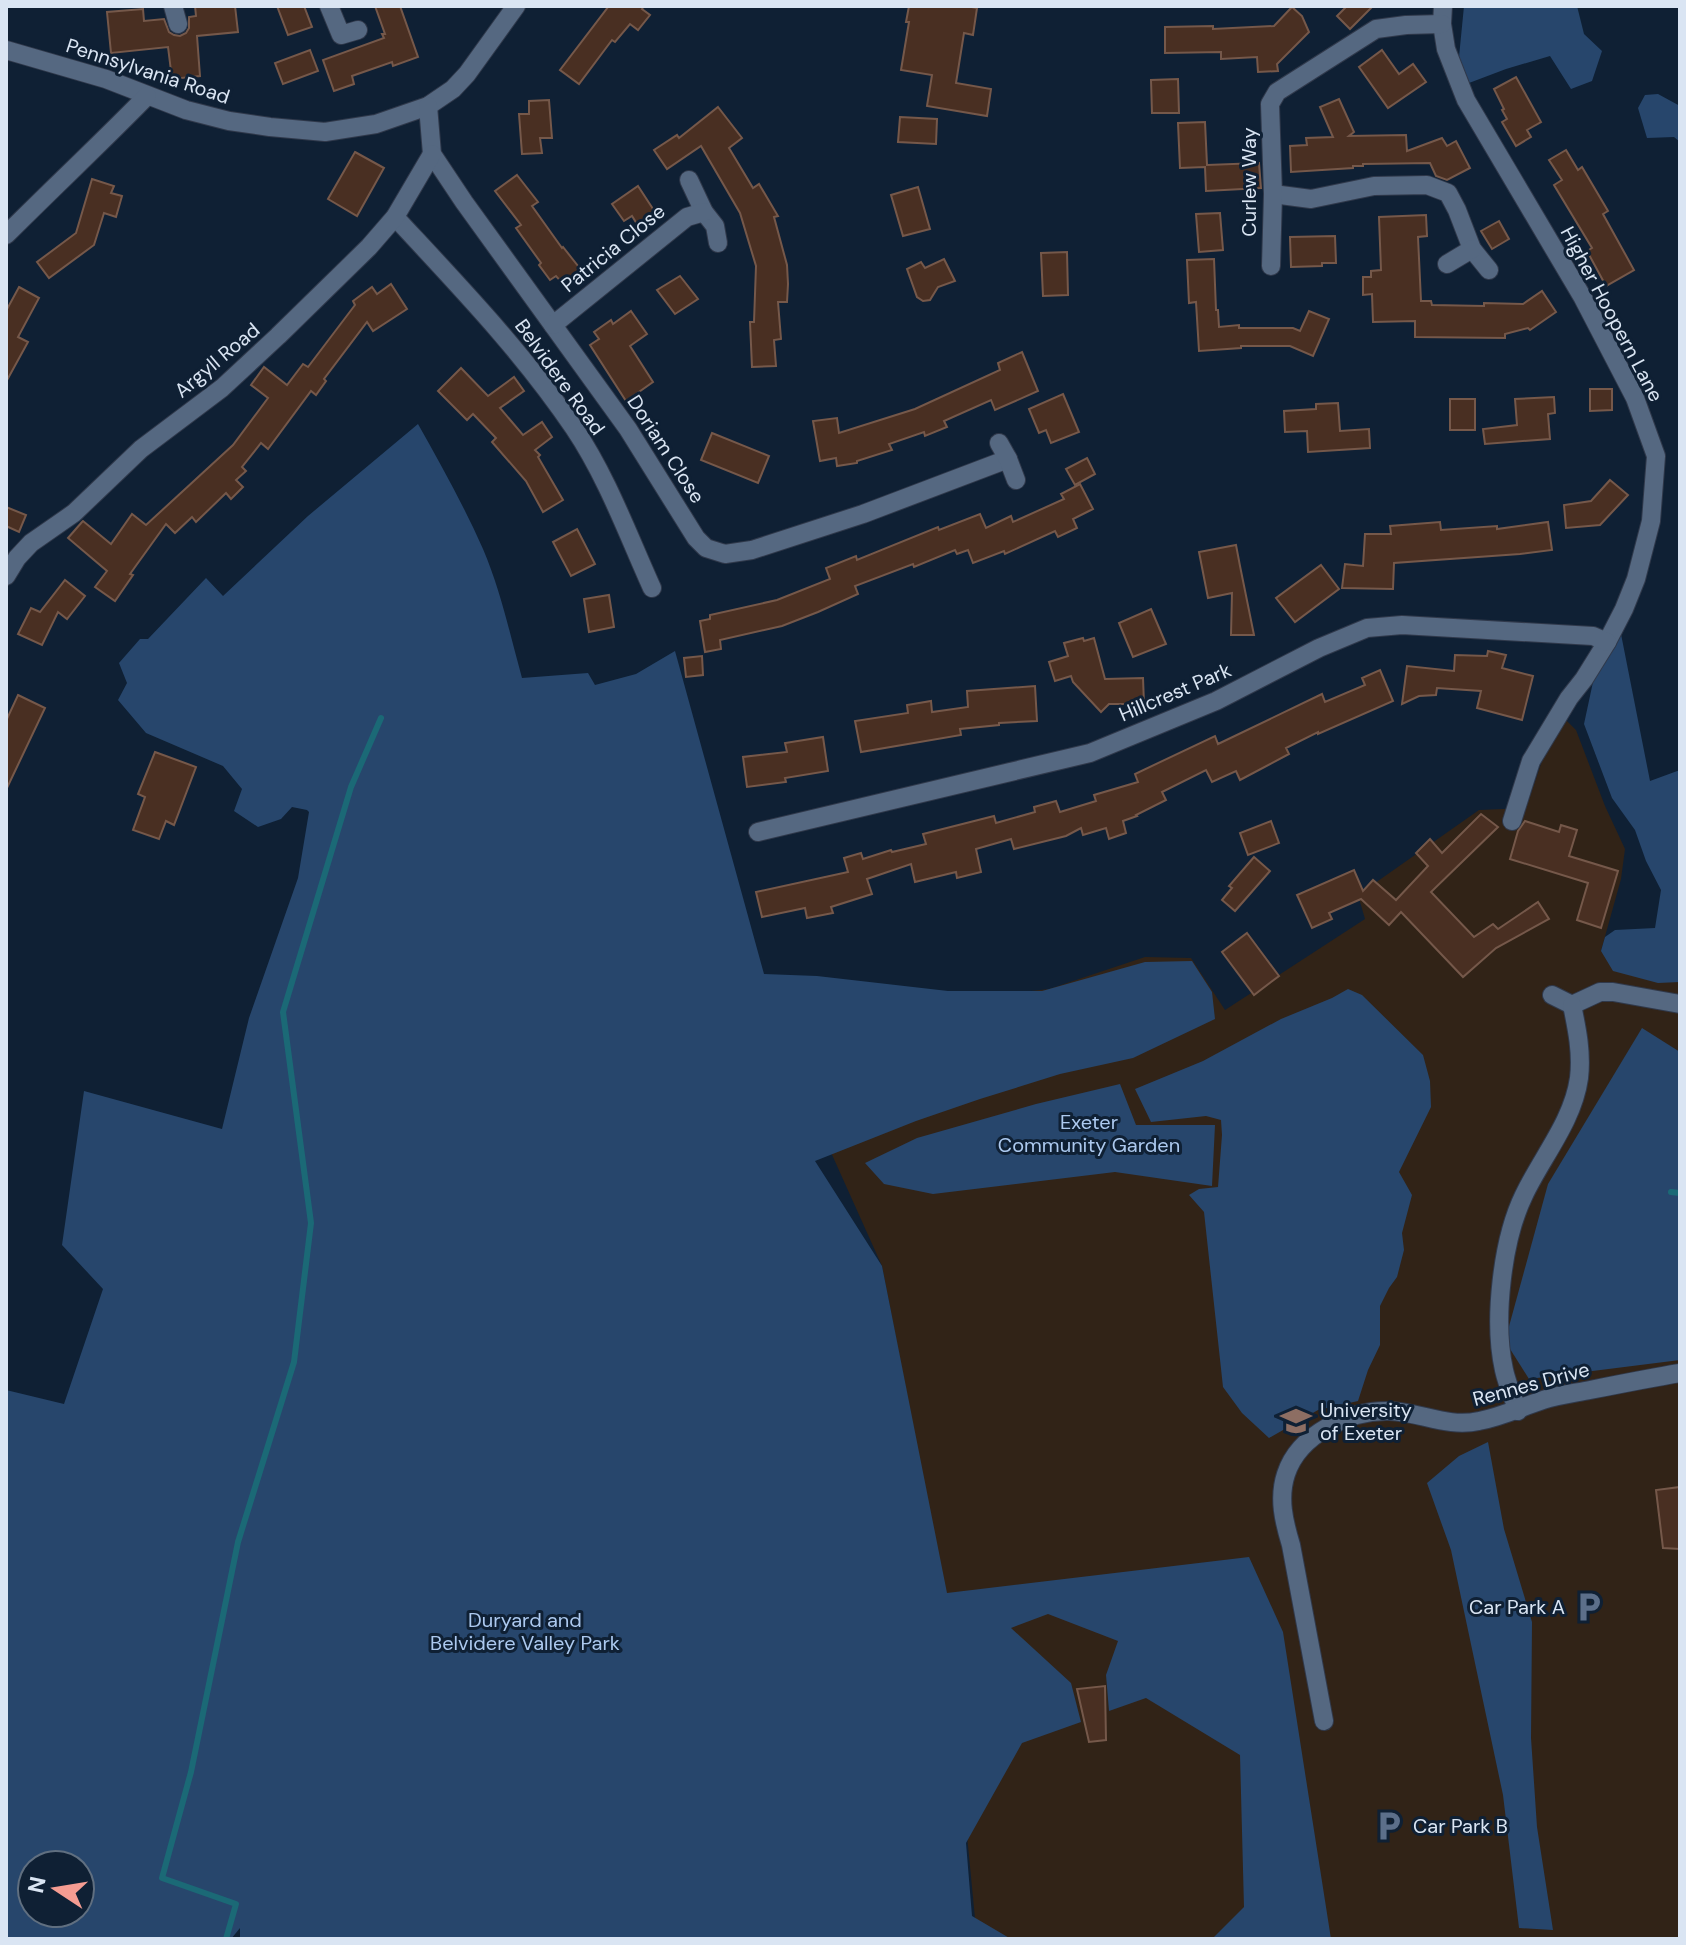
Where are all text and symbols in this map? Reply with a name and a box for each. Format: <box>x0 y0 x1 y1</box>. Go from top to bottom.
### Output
street label: Pennsylvania Road <box>63 32 233 110</box>
street label: Curlew Way <box>1236 127 1262 237</box>
street label: Patricia Close <box>556 198 670 298</box>
street label: Higher Hoopern Lane <box>1555 222 1669 406</box>
street label: Belvidere Road <box>509 314 611 440</box>
street label: Argyll Road <box>169 317 265 403</box>
street label: Doriam Close <box>621 390 711 508</box>
street label: Hillcrest Park <box>1115 657 1235 727</box>
park label: Exeter Community Garden <box>998 1109 1180 1158</box>
street label: Rennes Drive <box>1470 1356 1592 1412</box>
place label: University of Exeter <box>1320 1397 1412 1446</box>
school or university icon: University of Exeter <box>1279 1404 1313 1438</box>
parking icon: Car Park A <box>1572 1590 1606 1624</box>
place label: Car Park A <box>1469 1594 1565 1620</box>
park label: Duryard and Belvidere Valley Park <box>430 1607 620 1656</box>
parking icon: Car Park B <box>1372 1809 1406 1843</box>
place label: Car Park B <box>1413 1813 1508 1839</box>
north arrow <box>16 1849 96 1929</box>
text: N <box>21 1874 53 1896</box>

